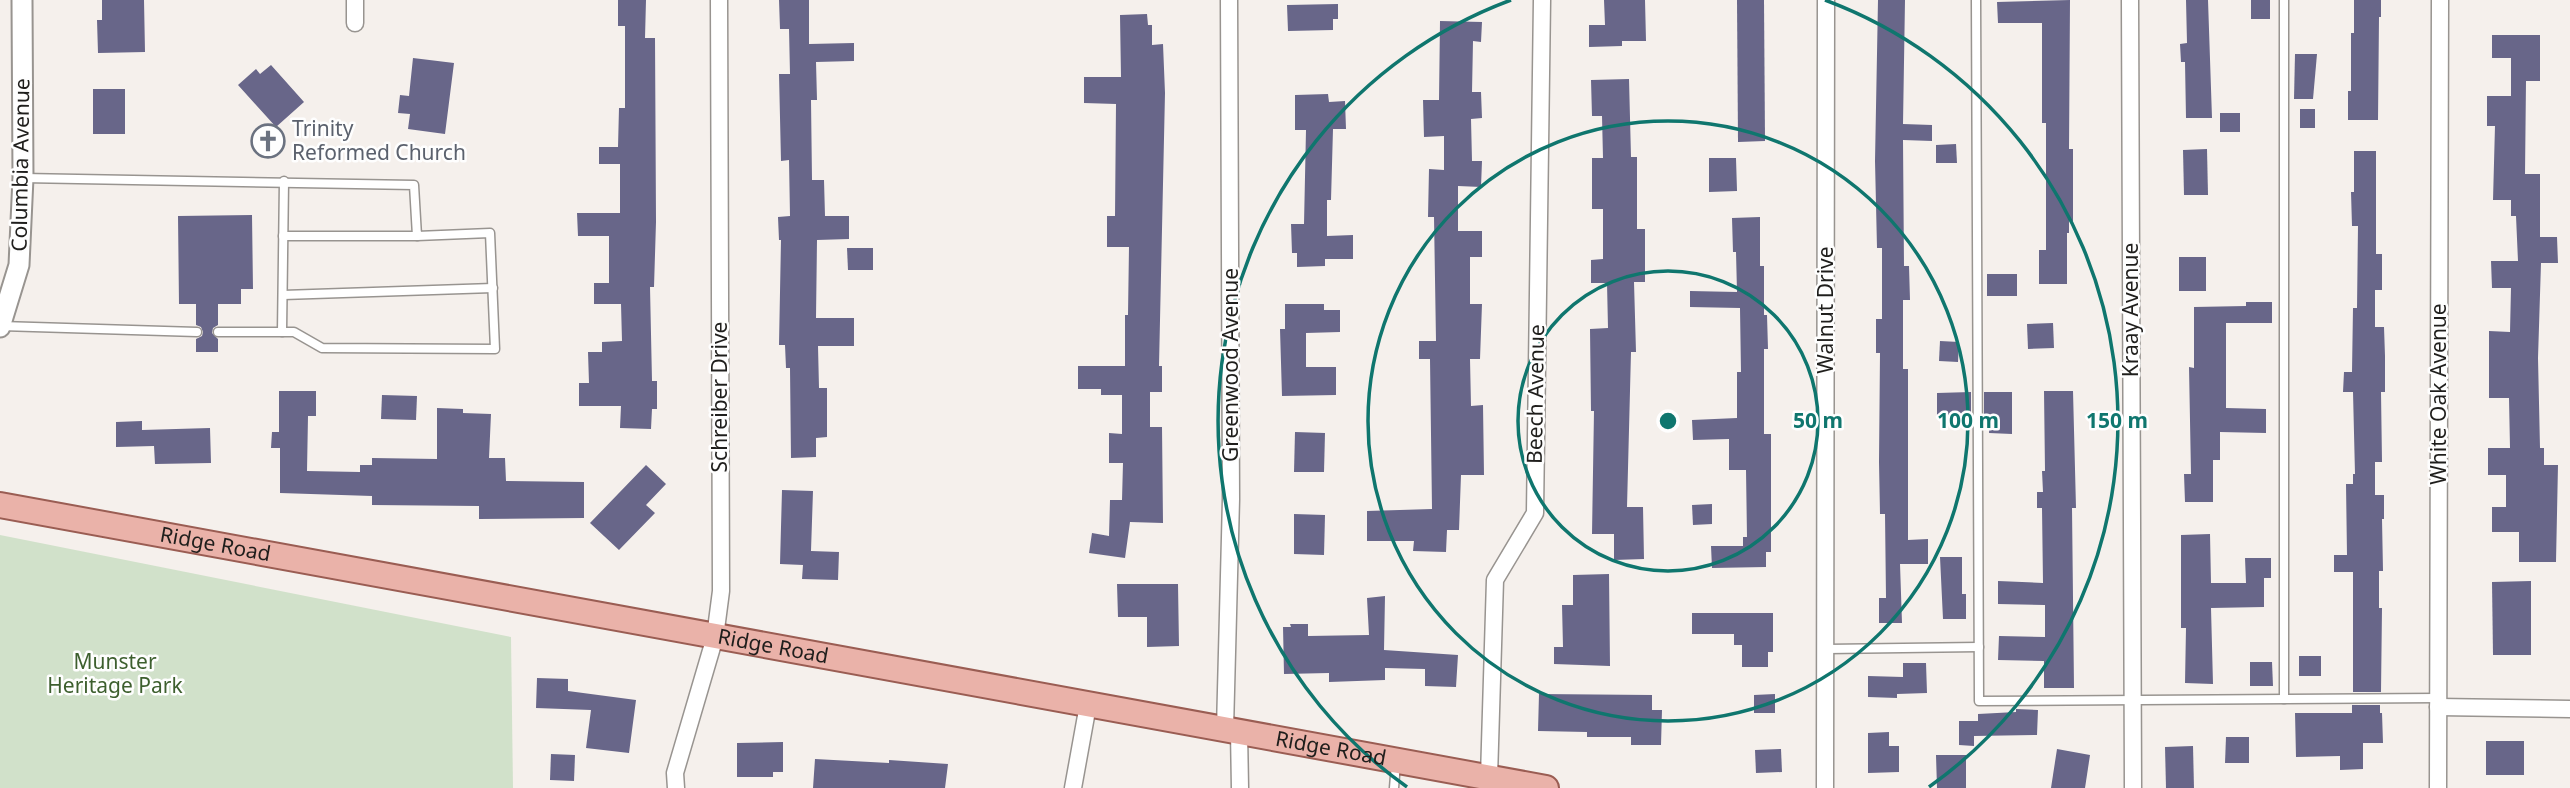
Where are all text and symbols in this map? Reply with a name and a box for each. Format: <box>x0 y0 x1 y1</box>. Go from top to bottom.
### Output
street label: Columbia Avenue <box>4 78 36 252</box>
place label: Trinity Reformed Church <box>292 114 466 166</box>
church icon: Trinity Reformed Church <box>249 122 287 160</box>
street label: Kraay Avenue <box>2116 243 2144 377</box>
street label: Walnut Drive <box>1811 246 1839 374</box>
street label: Greenwood Avenue <box>1216 268 1244 462</box>
street label: White Oak Avenue <box>2424 303 2452 485</box>
street label: Schreiber Drive <box>705 322 733 472</box>
street label: Beech Avenue <box>1520 324 1550 464</box>
text: 50 m <box>1793 406 1843 434</box>
text: 100 m <box>1937 406 1999 434</box>
text: 150 m <box>2086 406 2148 434</box>
centre of rings <box>1656 409 1680 433</box>
street label: Ridge Road <box>158 520 273 567</box>
street label: Ridge Road <box>716 622 831 669</box>
park label: Munster Heritage Park <box>47 647 184 699</box>
street label: Ridge Road <box>1273 724 1389 772</box>

